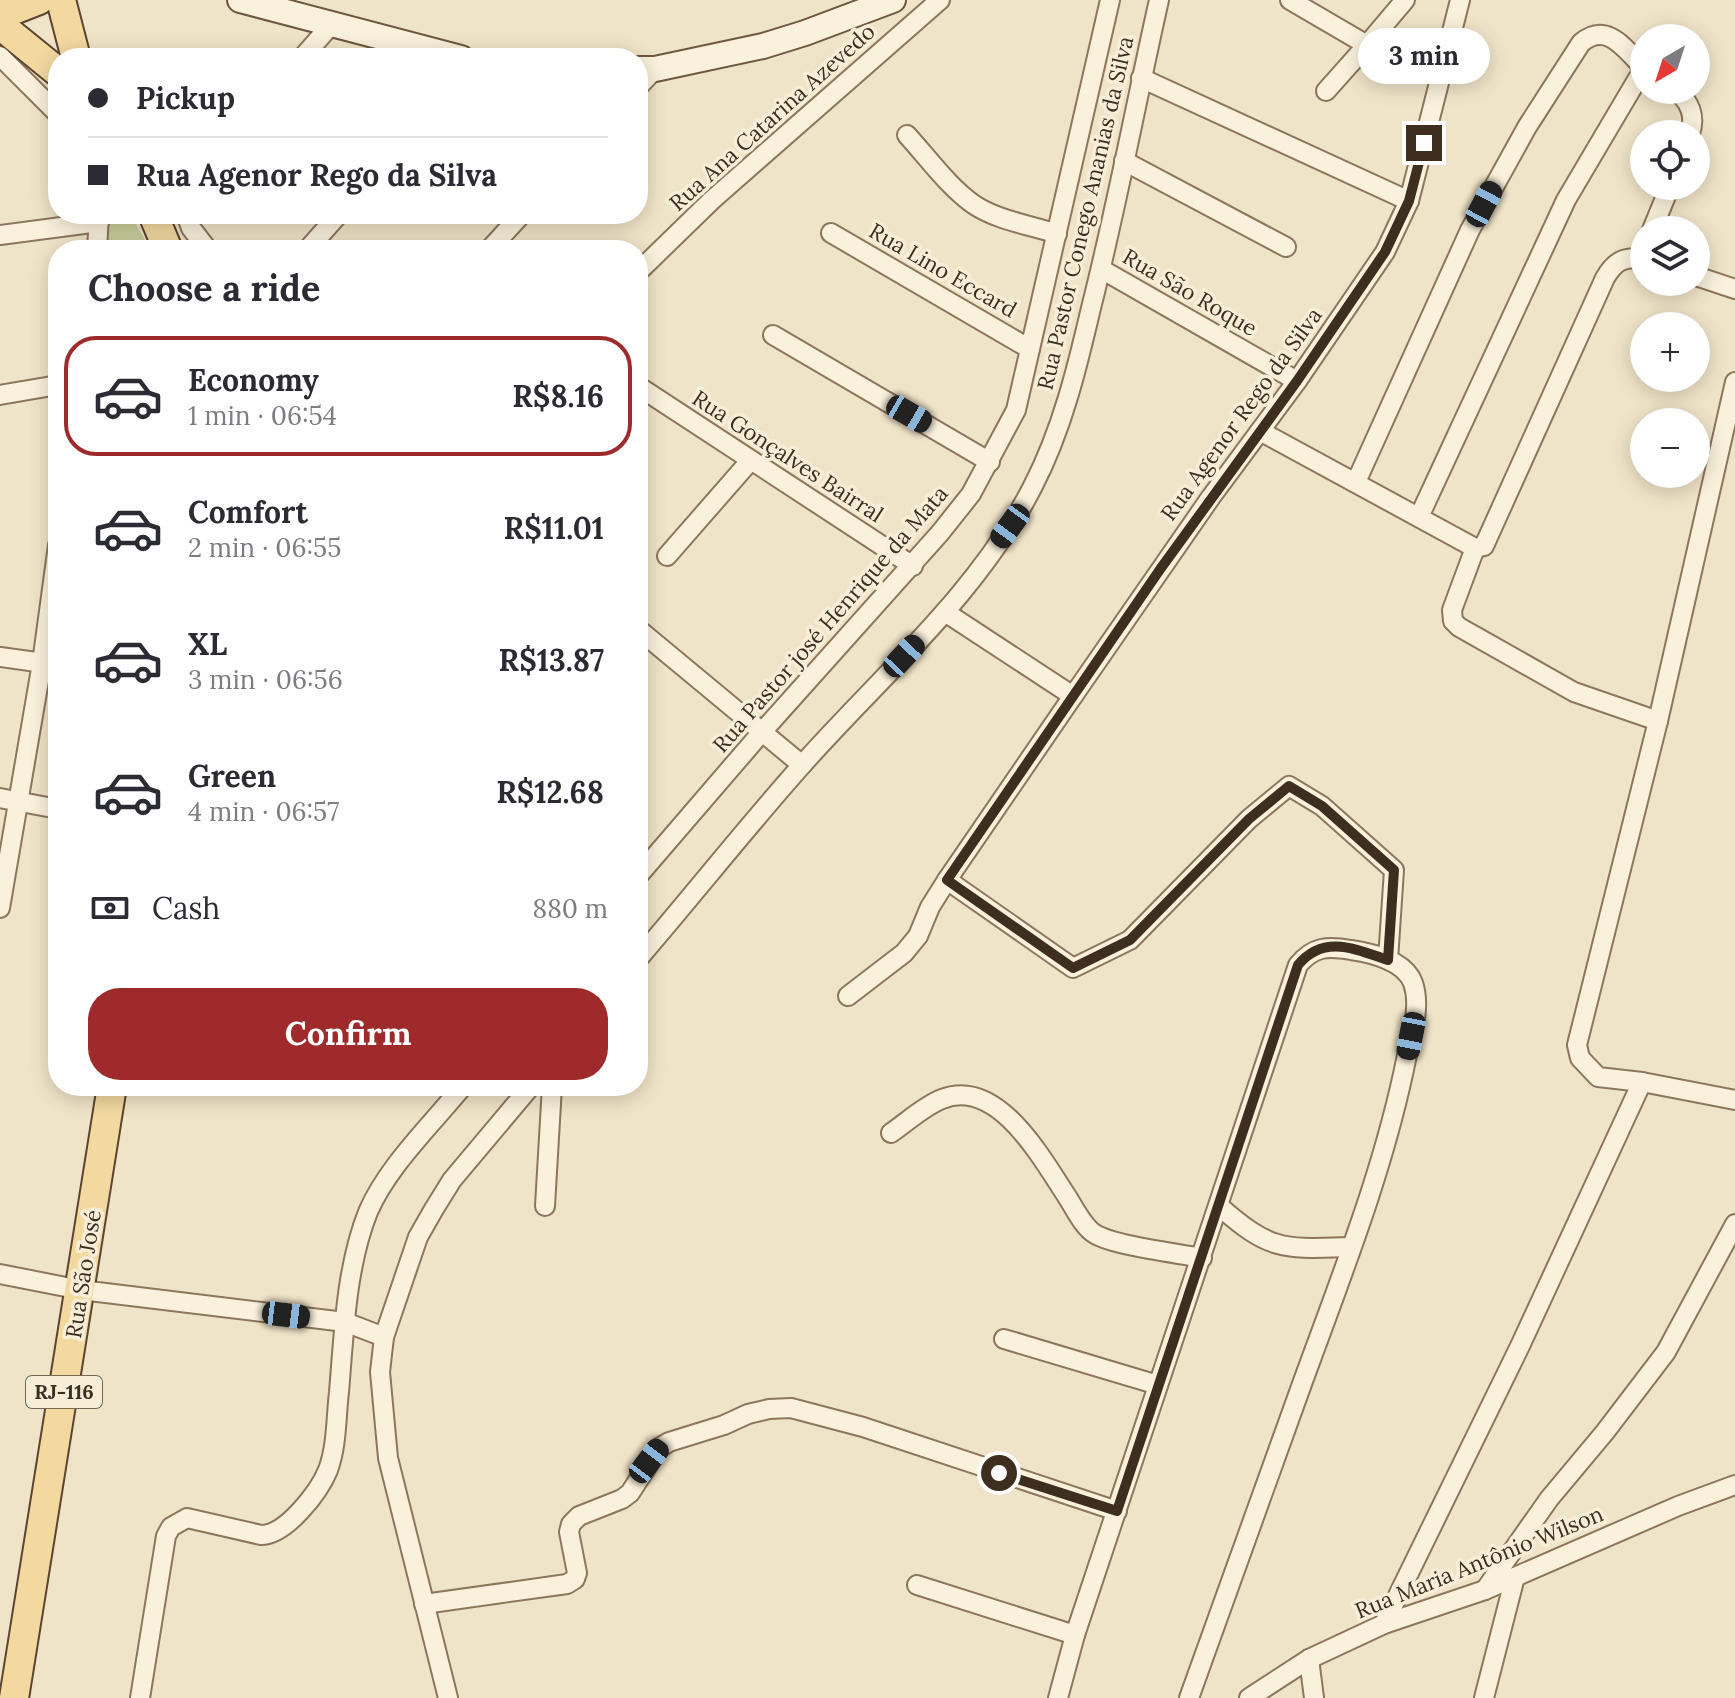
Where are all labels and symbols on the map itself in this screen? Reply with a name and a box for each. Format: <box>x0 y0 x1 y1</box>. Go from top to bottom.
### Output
street label: Rua Ana Catarina Azevedo <box>663 17 881 217</box>
north arrow <box>1630 24 1710 104</box>
callout: 3 min <box>1358 27 1490 83</box>
street label: Rua Pastor Conego Ananias da Silva <box>1031 33 1139 393</box>
route end <box>1406 125 1442 161</box>
car <box>1462 177 1506 231</box>
street label: Rua Lino Eccard <box>864 216 1022 324</box>
street label: Rua São Roque <box>1118 242 1262 342</box>
street label: Rua Agenor Rego da Silva <box>1154 302 1328 526</box>
street label: Rua Gonçalves Bairral <box>687 384 889 528</box>
car <box>882 392 936 436</box>
street label: Rua Pastor josé Henrique da Mata <box>706 480 954 758</box>
car <box>986 500 1034 552</box>
car <box>879 630 929 682</box>
car <box>1395 1010 1427 1062</box>
street label: Rua São José <box>59 1208 107 1340</box>
car <box>261 1300 311 1330</box>
road number: RJ-116 <box>26 1376 102 1408</box>
car <box>625 1435 673 1487</box>
route start <box>981 1455 1017 1491</box>
street label: Rua Maria Antônio Wilson <box>1351 1499 1607 1625</box>

